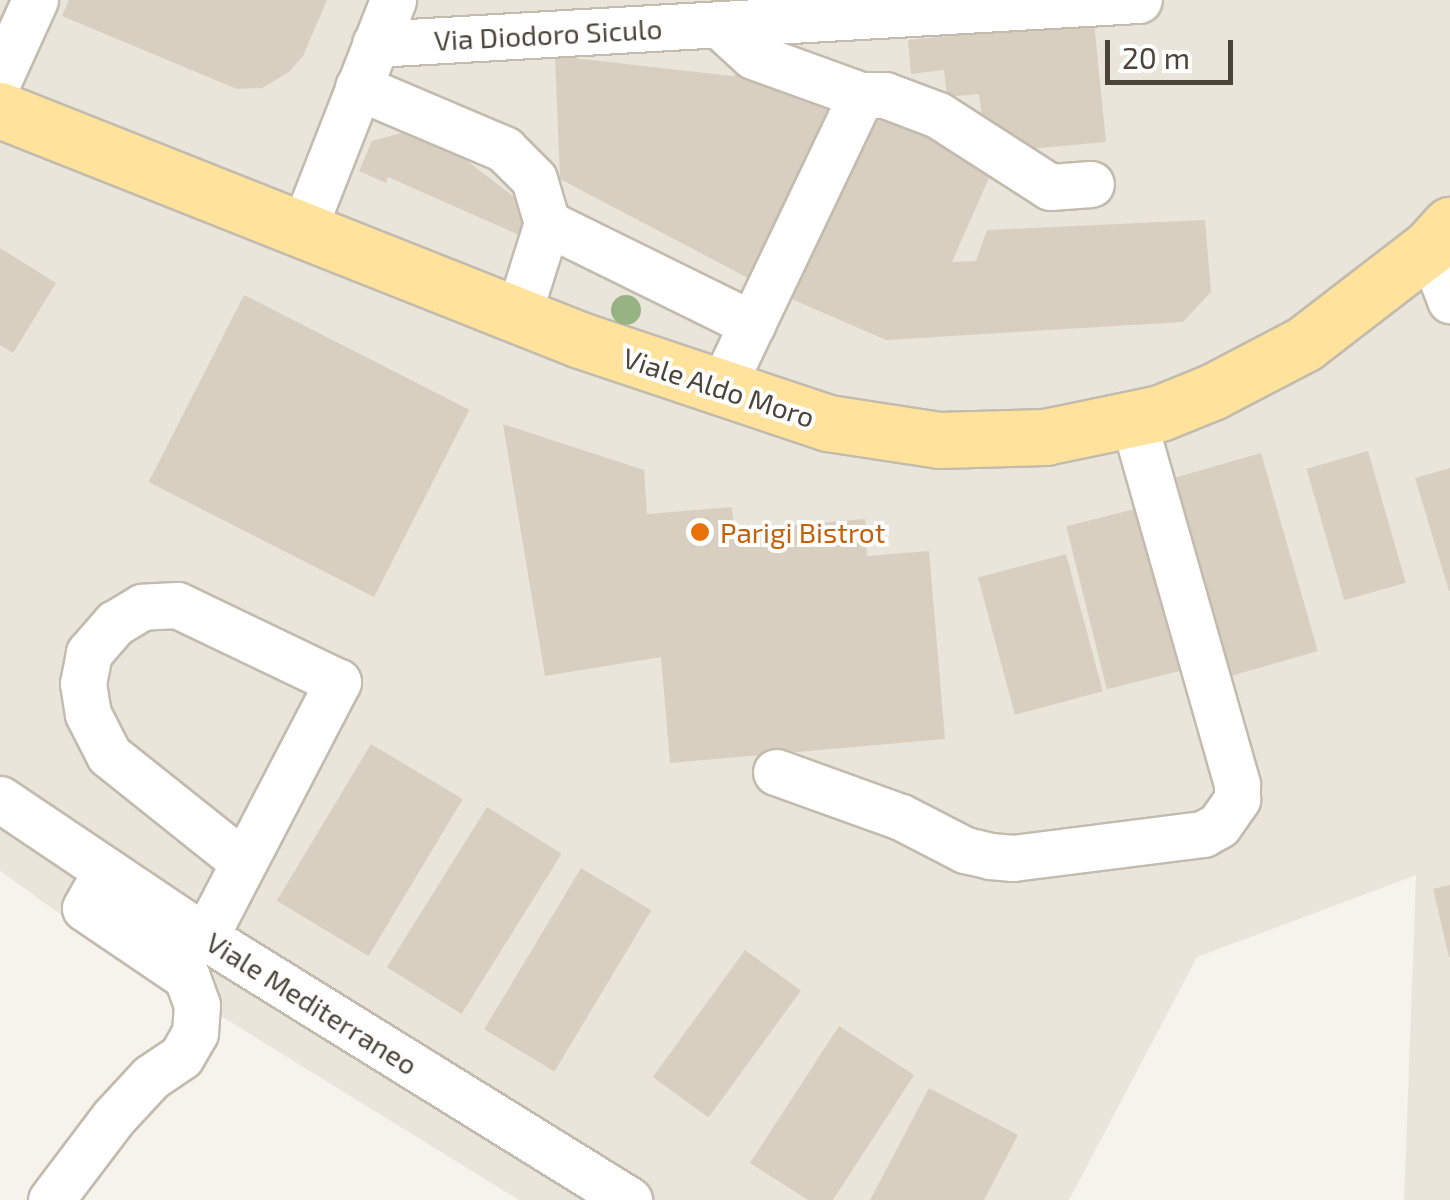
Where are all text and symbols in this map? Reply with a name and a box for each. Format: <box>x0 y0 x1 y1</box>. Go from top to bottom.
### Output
street label: Via Diodoro Siculo <box>433 11 663 57</box>
scale bar <box>1110 20 1238 82</box>
text: 20 m <box>1122 39 1190 75</box>
street label: Viale Aldo Moro <box>619 340 819 434</box>
place label: Parigi Bistrot <box>720 515 885 549</box>
marker: Parigi Bistrot <box>689 521 711 543</box>
street label: Viale Mediterraneo <box>200 925 424 1081</box>

